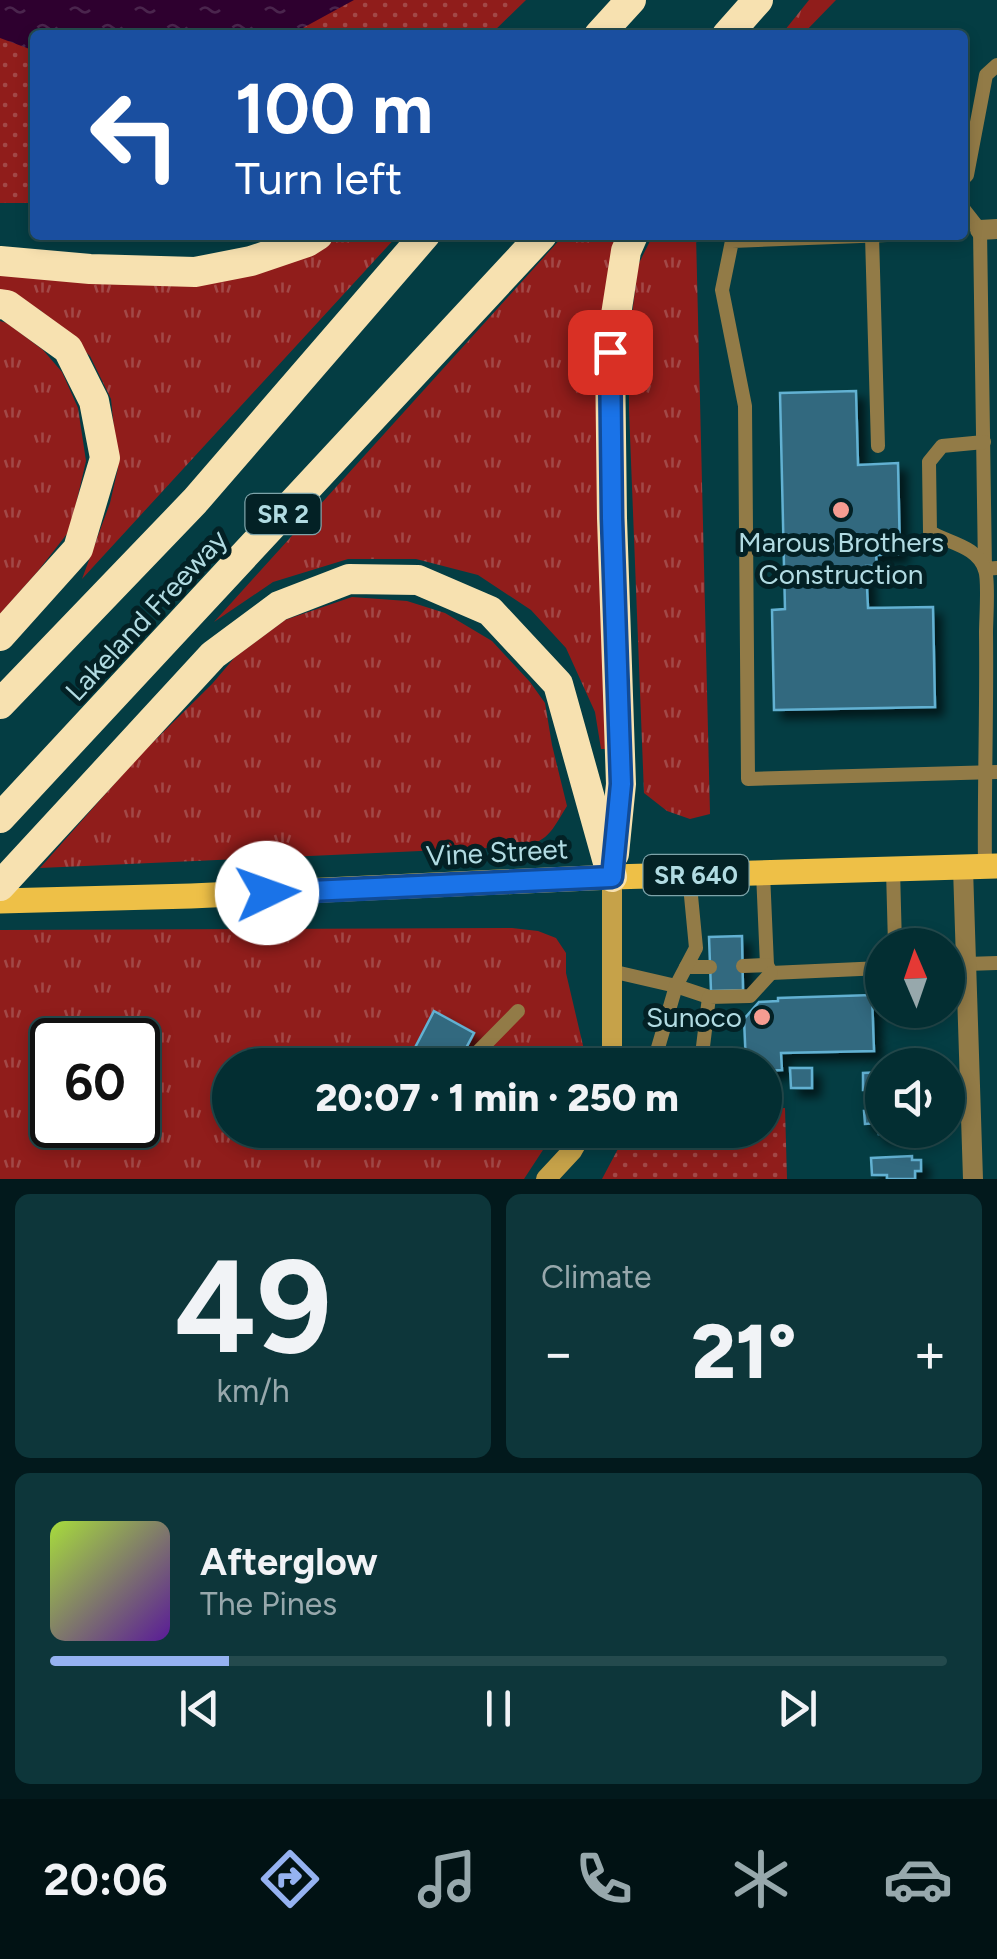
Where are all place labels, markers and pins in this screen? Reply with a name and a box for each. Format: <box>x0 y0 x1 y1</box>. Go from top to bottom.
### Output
pin <box>568 310 653 395</box>
marker: Marous Brothers Construction <box>830 499 852 521</box>
place label: Marous Brothers Construction <box>738 525 944 591</box>
place label: Sunoco <box>646 1000 742 1034</box>
marker: Sunoco <box>751 1006 773 1028</box>

